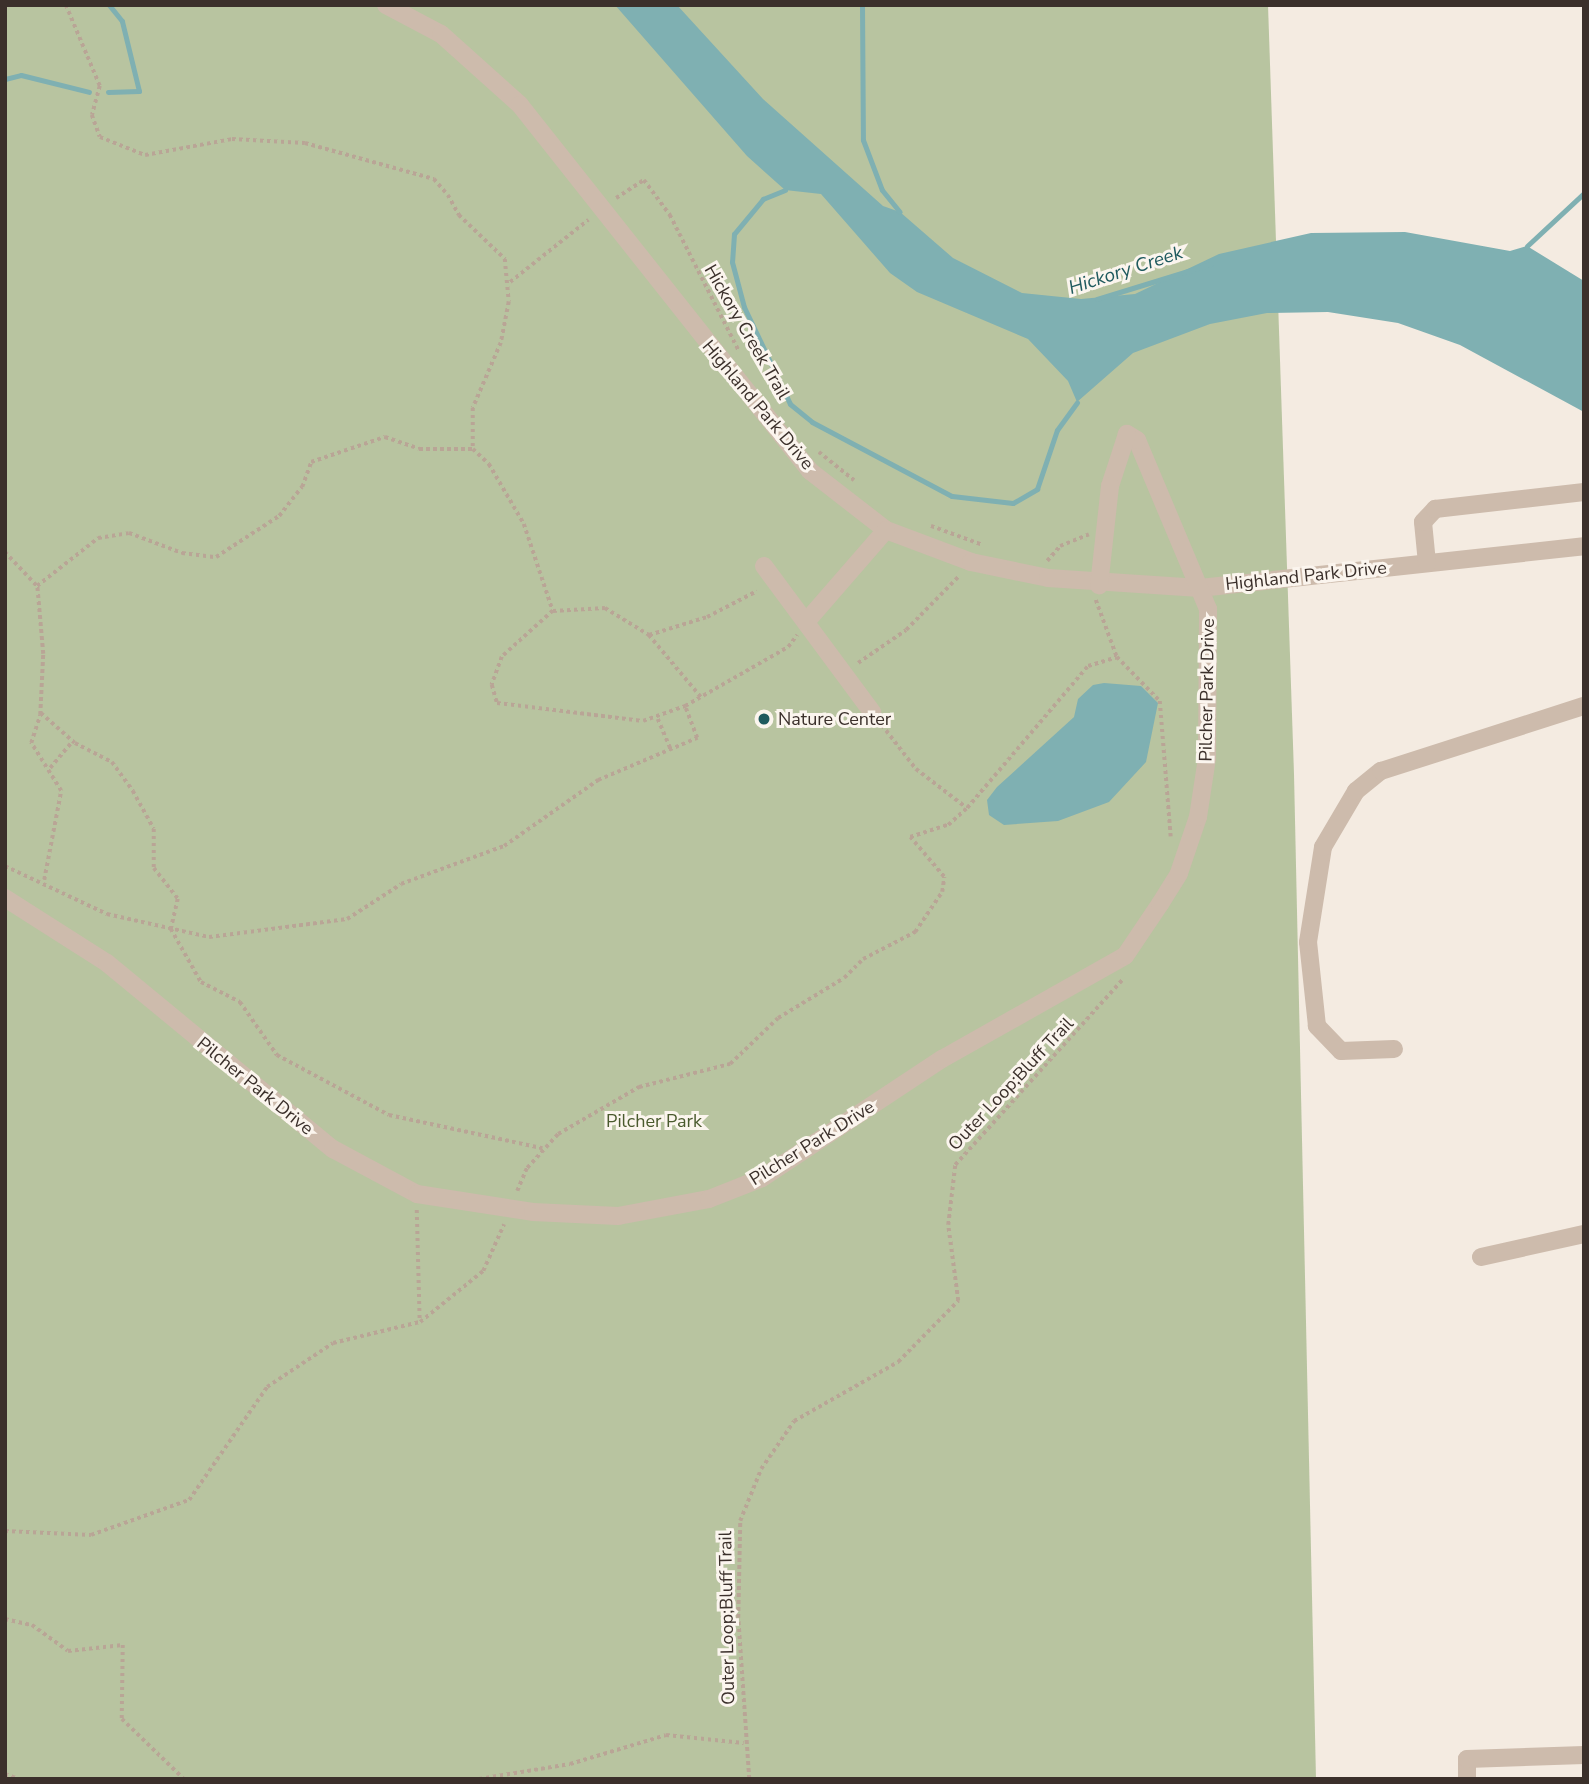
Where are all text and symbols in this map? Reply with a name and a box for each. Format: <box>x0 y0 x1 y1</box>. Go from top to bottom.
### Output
water label: Hickory Creek <box>1066 242 1186 300</box>
street label: Hickory Creek Trail <box>700 261 794 403</box>
street label: Highland Park Drive <box>698 336 818 474</box>
street label: Highland Park Drive <box>1224 557 1388 595</box>
street label: Pilcher Park Drive <box>1195 618 1219 762</box>
place label: Nature Center <box>778 708 891 730</box>
marker: Nature Center <box>756 711 772 727</box>
street label: Outer Loop;Bluff Trail <box>944 1013 1078 1155</box>
street label: Pilcher Park Drive <box>193 1033 317 1139</box>
street label: Pilcher Park Drive <box>746 1096 878 1190</box>
park label: Pilcher Park <box>606 1110 702 1132</box>
street label: Outer Loop;Bluff Trail <box>715 1531 739 1705</box>

